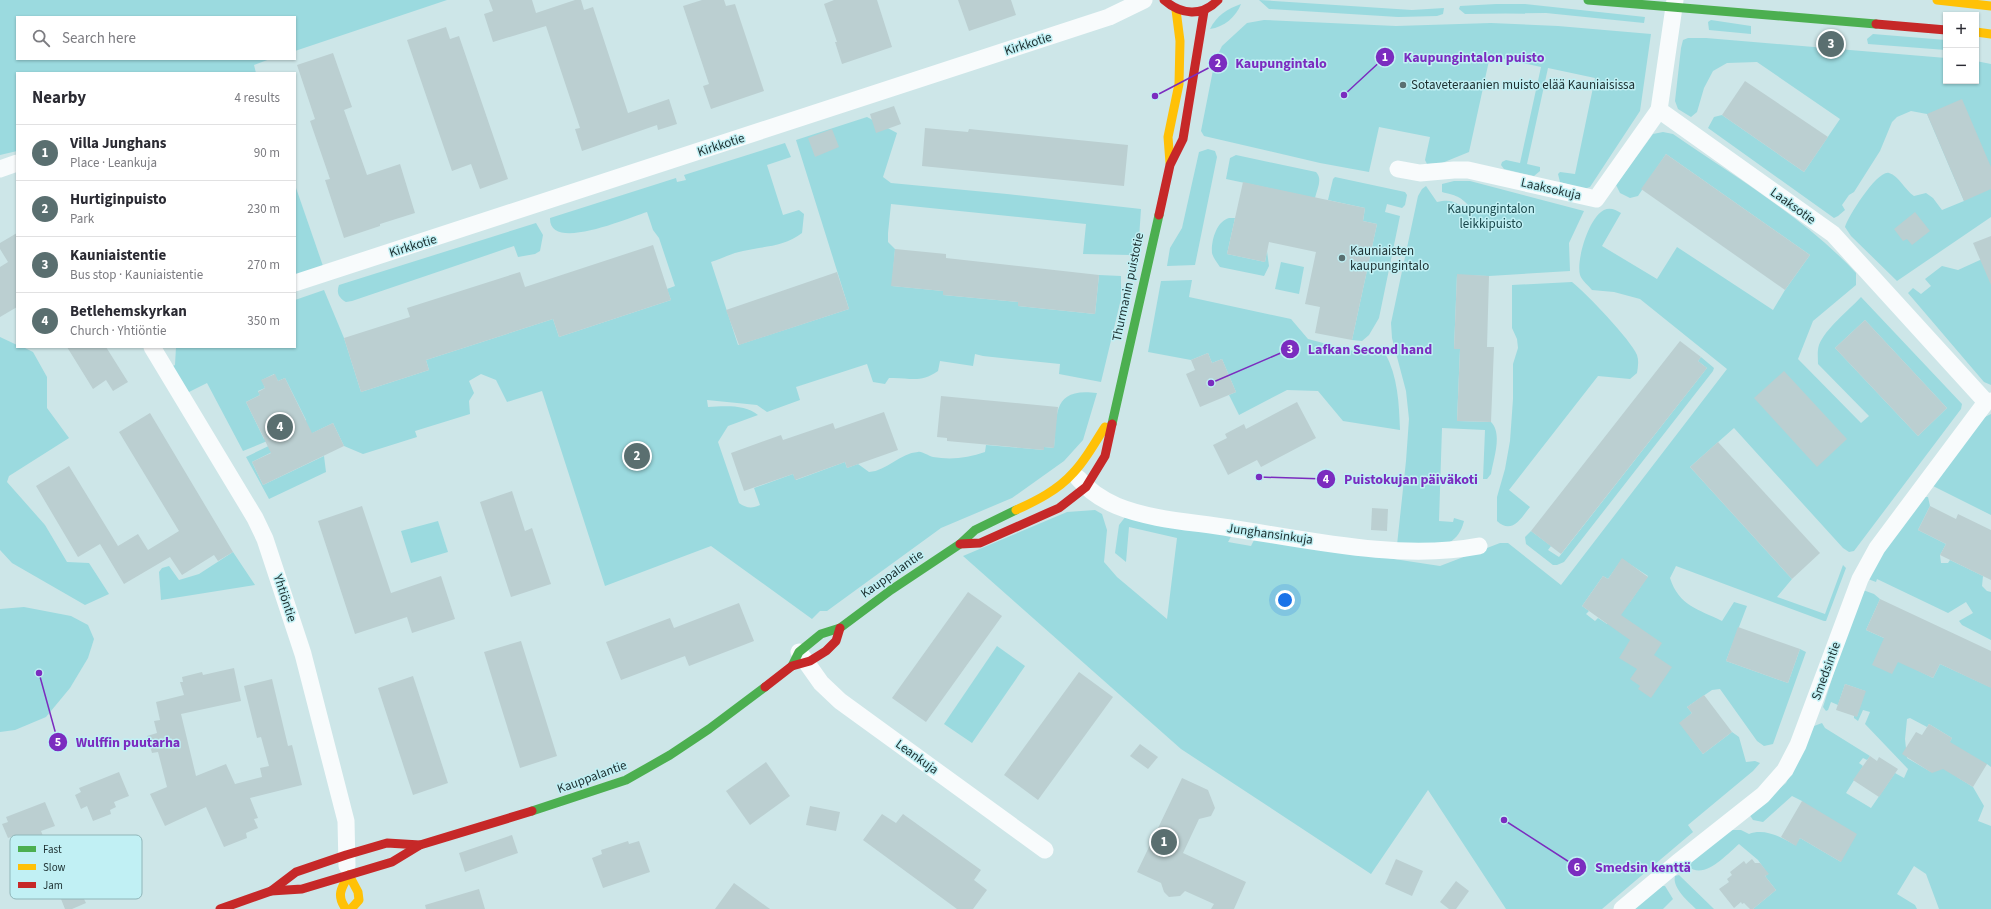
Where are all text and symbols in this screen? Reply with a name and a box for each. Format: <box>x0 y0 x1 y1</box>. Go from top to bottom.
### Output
map controls <box>1943 12 1979 84</box>
button: + <box>1943 12 1979 48</box>
search box <box>16 16 296 60</box>
icon: search <box>30 27 52 49</box>
text: Search here <box>62 28 136 49</box>
street label: Kirkkotie <box>1002 28 1054 60</box>
pin: 3 <box>1818 29 1844 59</box>
callout: Kaupungintalon puisto <box>1375 44 1552 70</box>
text: Kaupungintalon puisto <box>1404 48 1545 68</box>
button: − <box>1943 48 1979 84</box>
text: 1 <box>1382 49 1388 66</box>
callout: Kaupungintalo <box>1208 50 1335 76</box>
text: Kaupungintalo <box>1235 54 1327 74</box>
text: 2 <box>1215 55 1221 72</box>
place label: Sotaveteraanien muisto elää Kauniaisissa <box>1411 76 1635 94</box>
marker: Sotaveteraanien muisto elää Kauniaisissa <box>1398 80 1408 90</box>
text: Nearby <box>32 86 86 110</box>
text: 4 results <box>235 89 280 107</box>
street label: Kirkkotie <box>695 129 747 161</box>
text: Villa Junghans <box>70 133 166 154</box>
text: 1 <box>42 144 48 162</box>
text: 90 m <box>254 144 280 162</box>
text: Place · Leankuja <box>70 154 157 172</box>
street label: Laaksokuja <box>1519 173 1583 205</box>
street label: Laaksotie <box>1767 183 1819 229</box>
text: Hurtiginpuisto <box>70 189 167 210</box>
text: 2 <box>42 200 48 218</box>
text: 230 m <box>247 200 280 218</box>
park label: Kaupungintalon leikkipuisto <box>1447 200 1535 233</box>
text: Park <box>70 210 94 228</box>
street label: Kirkkotie <box>387 230 439 262</box>
street label: Thurmanin puistotie <box>1108 231 1148 343</box>
place label: Kauniaisten kaupungintalo <box>1350 242 1429 275</box>
text: Kauniaistentie <box>70 245 166 266</box>
marker: Kauniaisten kaupungintalo <box>1337 253 1347 263</box>
text: 3 <box>42 256 48 274</box>
text: 270 m <box>247 256 280 274</box>
text: Bus stop · Kauniaistentie <box>70 266 203 284</box>
text: Betlehemskyrkan <box>70 301 187 322</box>
text: 4 <box>42 312 48 330</box>
text: 350 m <box>247 312 280 330</box>
text: Church · Yhtiöntie <box>70 322 166 340</box>
callout: Lafkan Second hand <box>1280 336 1440 362</box>
text: Lafkan Second hand <box>1308 340 1432 360</box>
text: 3 <box>1287 341 1293 358</box>
pin: 4 <box>267 412 293 442</box>
pin: 2 <box>624 441 650 471</box>
callout: Puistokujan päiväkoti <box>1316 466 1485 492</box>
text: Puistokujan päiväkoti <box>1344 470 1478 490</box>
text: 4 <box>1323 471 1330 488</box>
street label: Junghansinkuja <box>1226 519 1314 549</box>
street label: Kauppalantie <box>857 546 927 602</box>
street label: Yhtiöntie <box>269 571 301 624</box>
your location <box>1275 590 1295 610</box>
street label: Smedsintie <box>1807 639 1845 703</box>
callout: Wulffin puutarha <box>48 729 189 755</box>
text: Wulffin puutarha <box>76 733 180 753</box>
text: 5 <box>55 734 61 751</box>
street label: Leankuja <box>892 735 942 779</box>
street label: Kauppalantie <box>555 756 629 798</box>
pin: 1 <box>1151 827 1177 857</box>
legend <box>10 835 142 899</box>
text: Fast <box>43 842 62 857</box>
callout: Smedsin kenttä <box>1567 854 1699 880</box>
text: Smedsin kenttä <box>1595 858 1691 878</box>
text: 6 <box>1574 859 1580 876</box>
text: Slow <box>43 860 66 875</box>
text: Jam <box>43 878 63 893</box>

